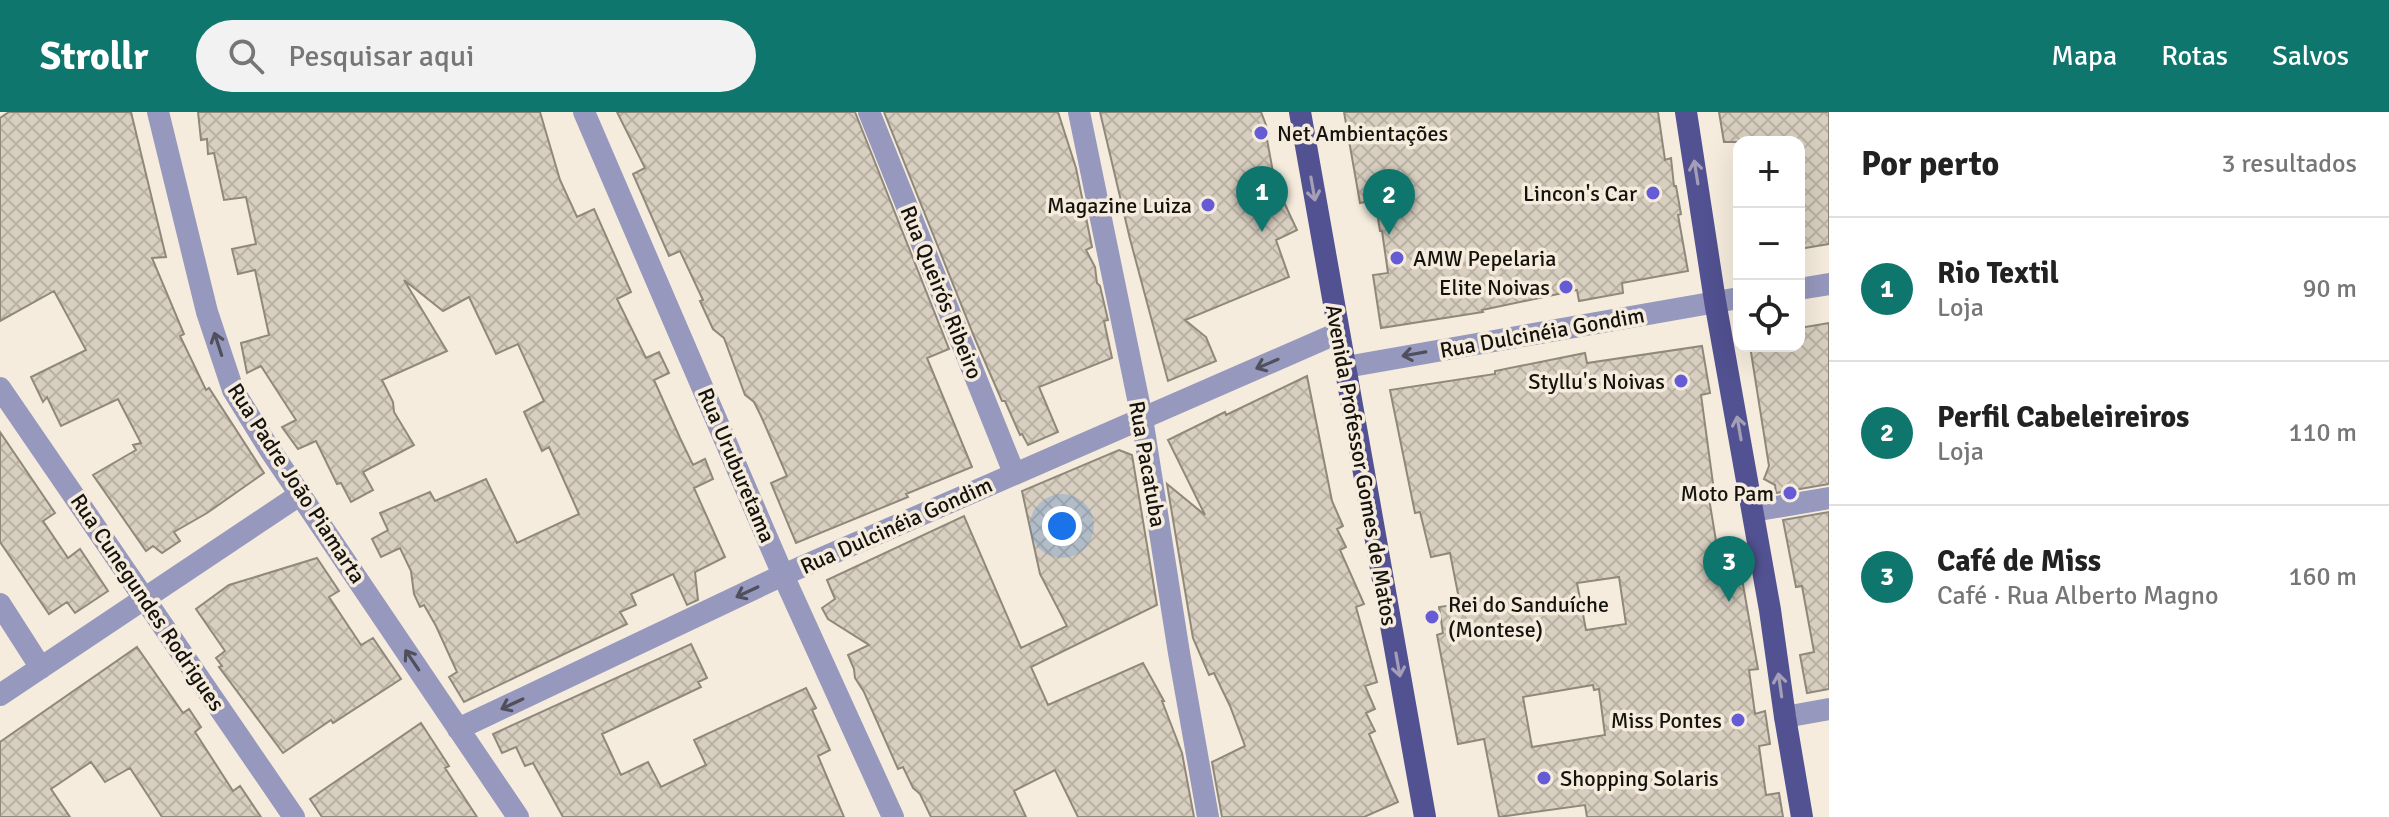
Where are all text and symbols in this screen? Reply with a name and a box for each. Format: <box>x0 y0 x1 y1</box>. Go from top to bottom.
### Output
search box <box>196 20 756 92</box>
text: Strollr <box>40 33 148 80</box>
icon: search <box>224 34 268 78</box>
text: Pesquisar aqui <box>288 38 474 75</box>
text: Mapa <box>2051 39 2117 73</box>
text: Rotas <box>2161 39 2228 73</box>
text: Salvos <box>2272 39 2349 73</box>
place label: Net Ambientações <box>1277 120 1448 147</box>
marker: Net Ambientações <box>1252 124 1270 142</box>
map controls <box>1733 136 1805 352</box>
button: + <box>1733 136 1805 208</box>
text: Por perto <box>1861 143 1999 185</box>
text: 3 resultados <box>2221 148 2357 180</box>
one-way arrow <box>1688 160 1703 185</box>
pin: 1 <box>1236 166 1288 232</box>
pin: 2 <box>1363 169 1415 235</box>
one-way arrow <box>1307 176 1322 201</box>
place label: Lincon's Car <box>1523 180 1637 207</box>
marker: Lincon's Car <box>1644 184 1662 202</box>
place label: Magazine Luiza <box>1047 192 1192 219</box>
marker: Magazine Luiza <box>1199 196 1217 214</box>
street label: Rua Queirós Ribeiro <box>894 202 989 383</box>
button: − <box>1733 208 1805 280</box>
place label: AMW Pepelaria <box>1413 245 1556 272</box>
marker: AMW Pepelaria <box>1388 249 1406 267</box>
text: Rio Textil <box>1937 255 2059 292</box>
text: 1 <box>1880 273 1894 305</box>
text: 90 m <box>2302 273 2357 305</box>
place label: Elite Noivas <box>1439 274 1550 301</box>
marker: Elite Noivas <box>1557 278 1575 296</box>
button: locate <box>1733 280 1805 352</box>
text: Loja <box>1937 292 1984 324</box>
street label: Rua Dulcinéia Gondim <box>1438 301 1647 364</box>
street label: Avenida Professor Gomes de Matos <box>1320 302 1403 628</box>
one-way arrow <box>210 332 225 358</box>
one-way arrow <box>1402 348 1427 363</box>
one-way arrow <box>1255 357 1280 372</box>
place label: Styllu's Noivas <box>1528 368 1665 395</box>
marker: Styllu's Noivas <box>1672 372 1690 390</box>
street label: Rua Padre João Piamarta <box>222 378 371 588</box>
street label: Rua Uruburetama <box>692 384 781 547</box>
street label: Rua Pacatuba <box>1123 399 1172 529</box>
text: Perfil Cabeleireiros <box>1937 399 2189 436</box>
one-way arrow <box>1731 416 1746 441</box>
text: 2 <box>1880 417 1894 449</box>
text: 110 m <box>2288 417 2357 449</box>
text: Loja <box>1937 436 1984 468</box>
street label: Rua Dulcinéia Gondim <box>796 471 996 580</box>
place label: Moto Pam <box>1681 480 1774 507</box>
marker: Moto Pam <box>1781 484 1799 502</box>
street label: Rua Cunegundes Rodrigues <box>65 488 230 716</box>
your location <box>1042 506 1082 546</box>
pin: 3 <box>1703 536 1755 602</box>
text: Café de Miss <box>1937 543 2101 580</box>
text: 3 <box>1880 561 1894 593</box>
text: 160 m <box>2288 561 2357 593</box>
text: Café · Rua Alberto Magno <box>1937 580 2218 612</box>
one-way arrow <box>735 585 759 600</box>
place label: Rei do Sanduíche (Montese) <box>1448 591 1609 643</box>
marker: Rei do Sanduíche (Montese) <box>1423 608 1441 626</box>
one-way arrow <box>404 649 420 671</box>
one-way arrow <box>1392 652 1407 678</box>
one-way arrow <box>1773 672 1788 699</box>
one-way arrow <box>500 697 524 712</box>
place label: Miss Pontes <box>1611 707 1722 734</box>
marker: Miss Pontes <box>1729 711 1747 729</box>
place label: Shopping Solaris <box>1560 765 1719 792</box>
marker: Shopping Solaris <box>1535 769 1553 787</box>

